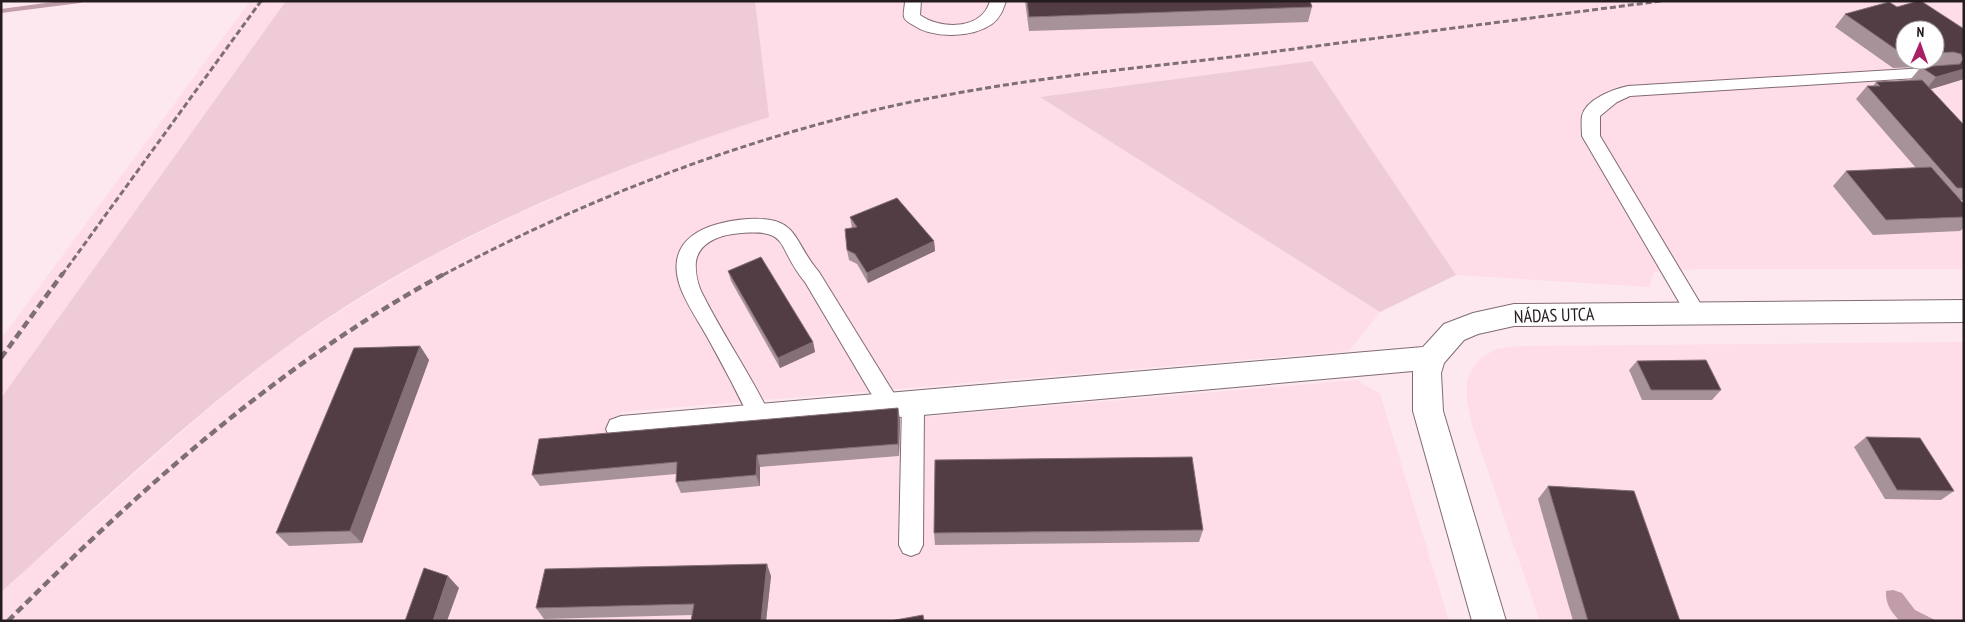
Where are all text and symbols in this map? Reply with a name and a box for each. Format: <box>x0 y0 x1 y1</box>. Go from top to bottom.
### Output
north arrow <box>1895 20 1945 70</box>
text: N <box>1916 23 1925 41</box>
street label: NÁDAS UTCA <box>1513 302 1595 328</box>

